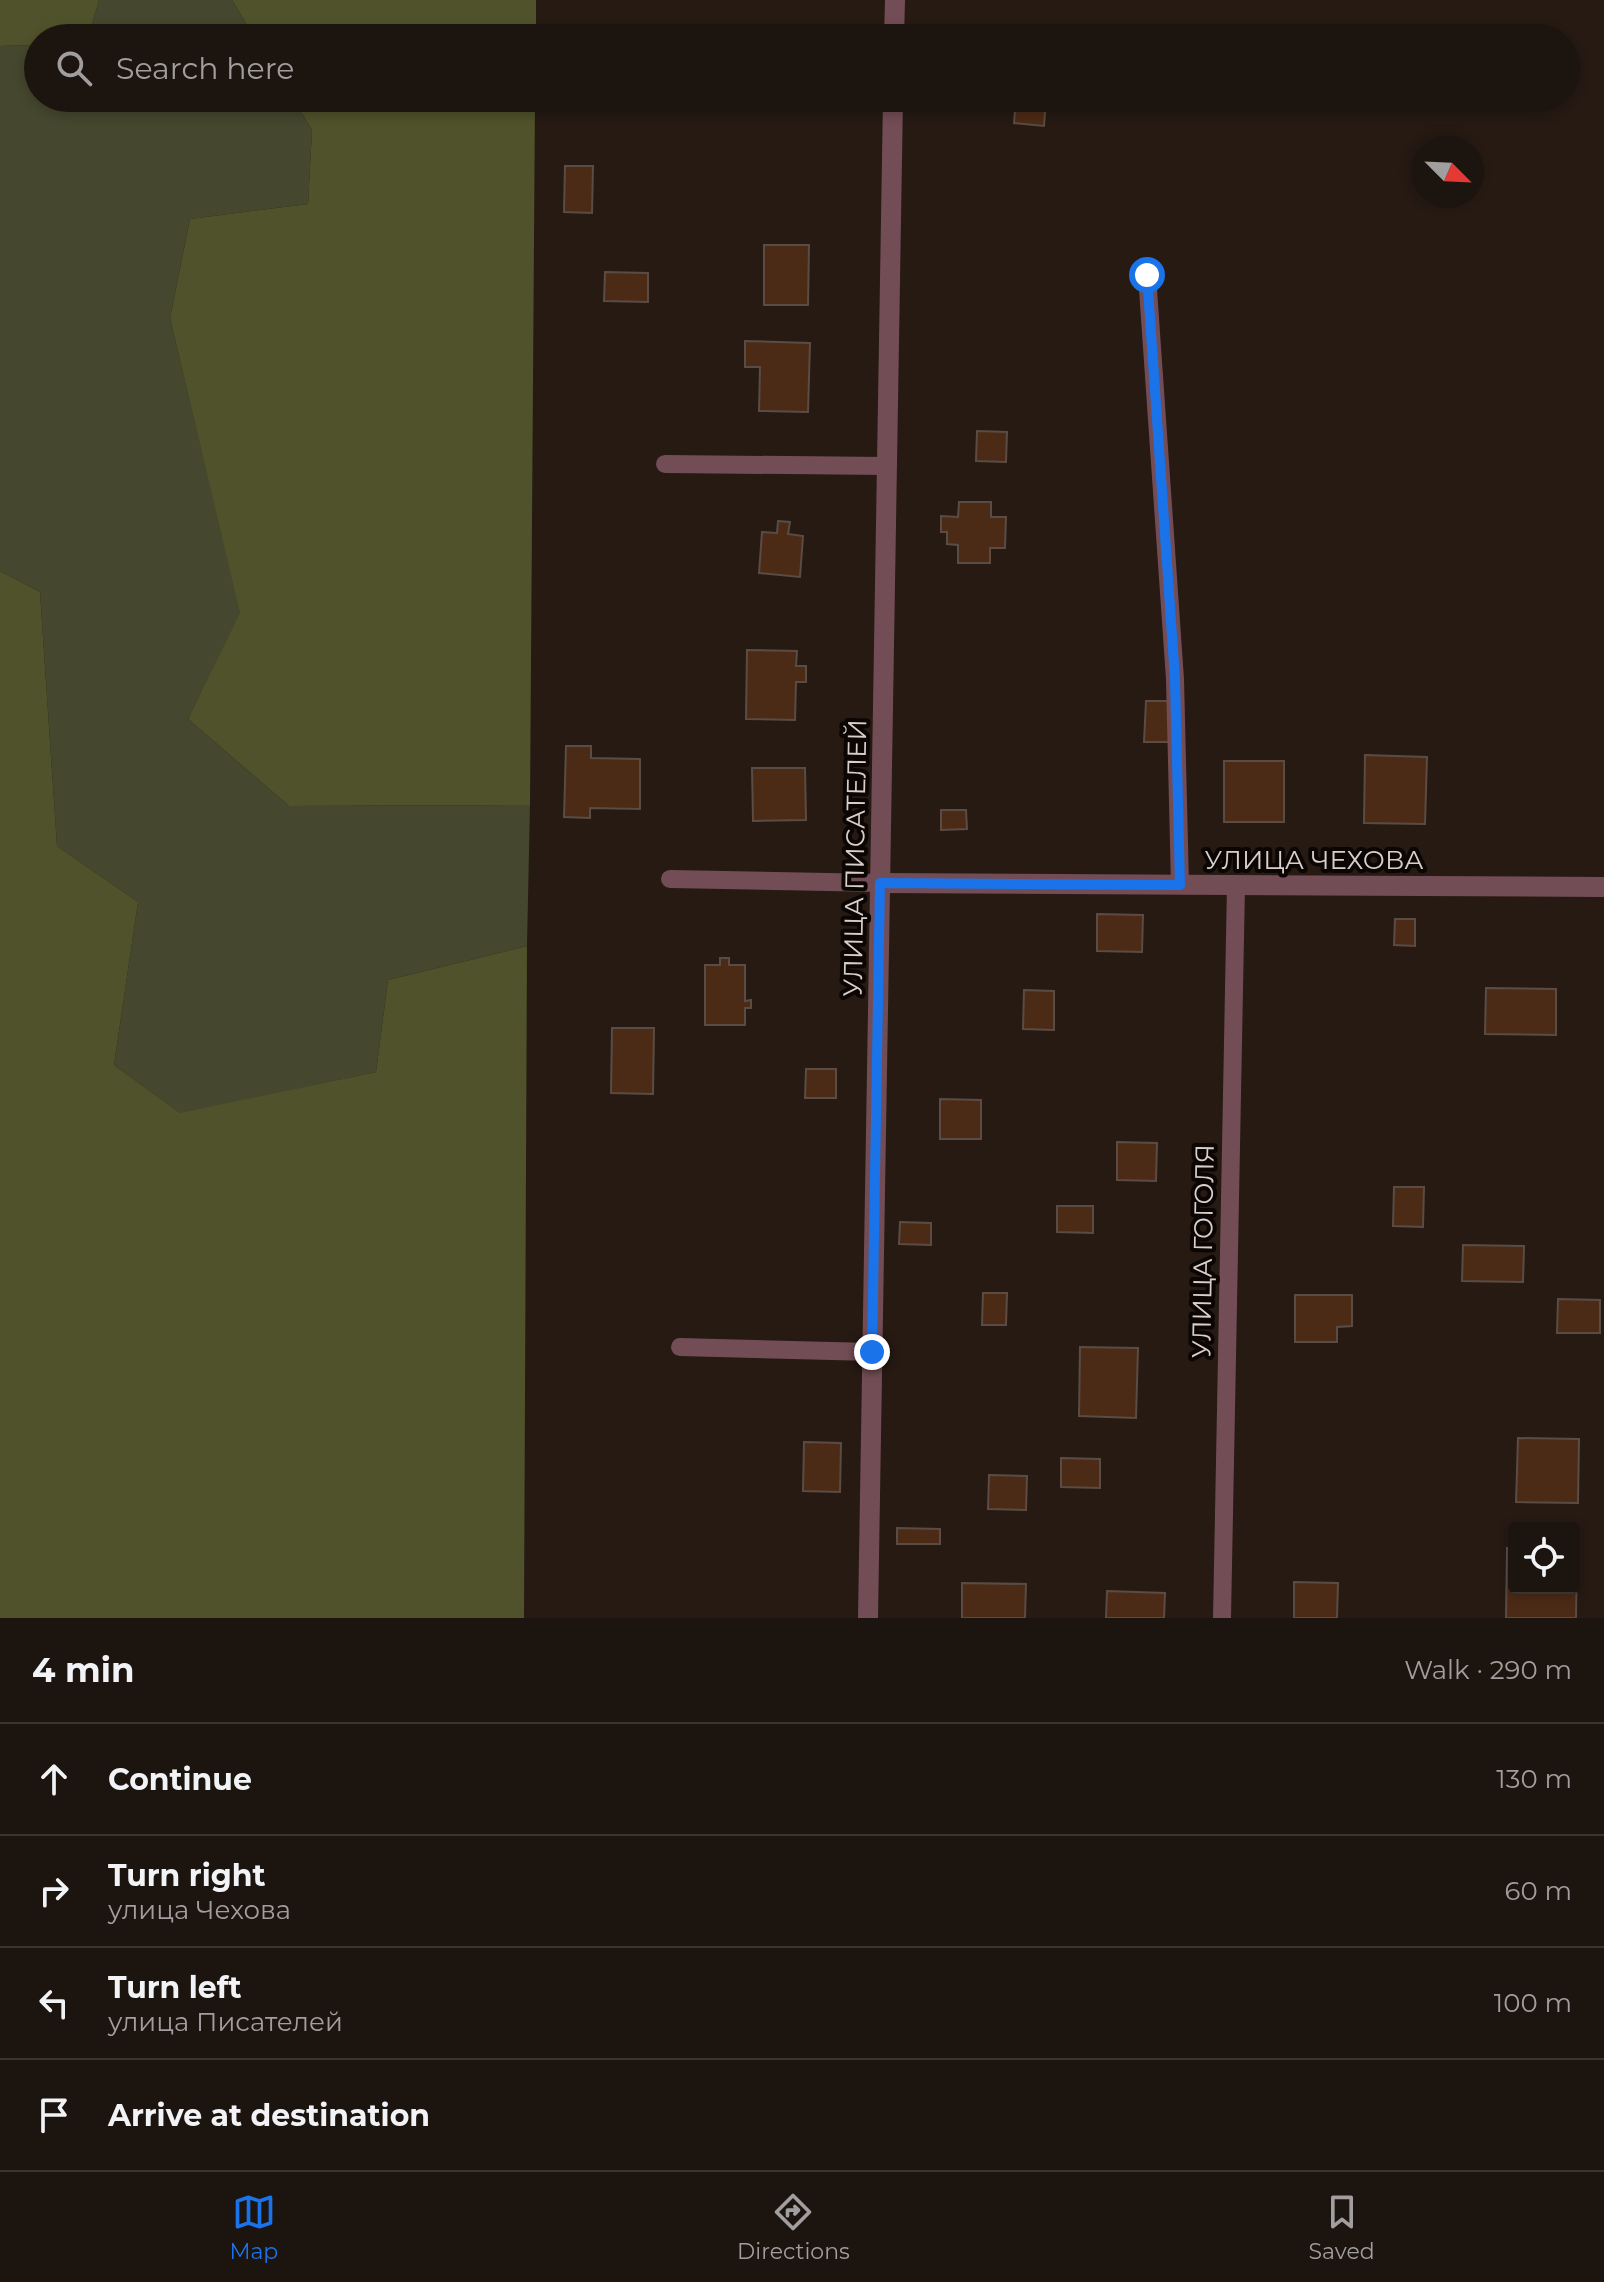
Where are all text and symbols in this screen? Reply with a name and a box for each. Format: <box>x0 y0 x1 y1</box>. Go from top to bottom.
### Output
search box <box>24 24 1580 112</box>
icon: search <box>52 46 96 90</box>
text: Search here <box>116 50 294 87</box>
north arrow <box>1412 136 1484 208</box>
route start <box>1129 257 1165 293</box>
street label: УЛИЦА ПИСАТЕЛЕЙ <box>837 719 873 997</box>
street label: УЛИЦА ЧЕХОВА <box>1204 844 1424 876</box>
street label: УЛИЦА ГОГОЛЯ <box>1185 1144 1221 1358</box>
route end <box>854 1334 890 1370</box>
map controls <box>1508 1522 1580 1594</box>
button: locate <box>1508 1522 1580 1594</box>
text: 4 min <box>32 1649 134 1691</box>
text: Walk · 290 m <box>1404 1654 1572 1686</box>
icon: ahead <box>32 1757 76 1801</box>
text: Continue <box>108 1761 252 1798</box>
text: 130 m <box>1496 1763 1572 1795</box>
text: Turn right <box>108 1857 265 1894</box>
icon: right <box>32 1869 76 1913</box>
text: 60 m <box>1505 1875 1572 1907</box>
text: улица Чехова <box>108 1894 291 1926</box>
text: Turn left <box>108 1969 241 2006</box>
icon: left <box>32 1981 76 2025</box>
text: 100 m <box>1494 1987 1572 2019</box>
text: улица Писателей <box>108 2006 343 2038</box>
icon: arrive <box>32 2093 76 2137</box>
text: Arrive at destination <box>108 2097 430 2134</box>
tab: Map <box>229 2190 278 2265</box>
tab: Directions <box>737 2190 850 2265</box>
tab: Saved <box>1309 2190 1375 2265</box>

